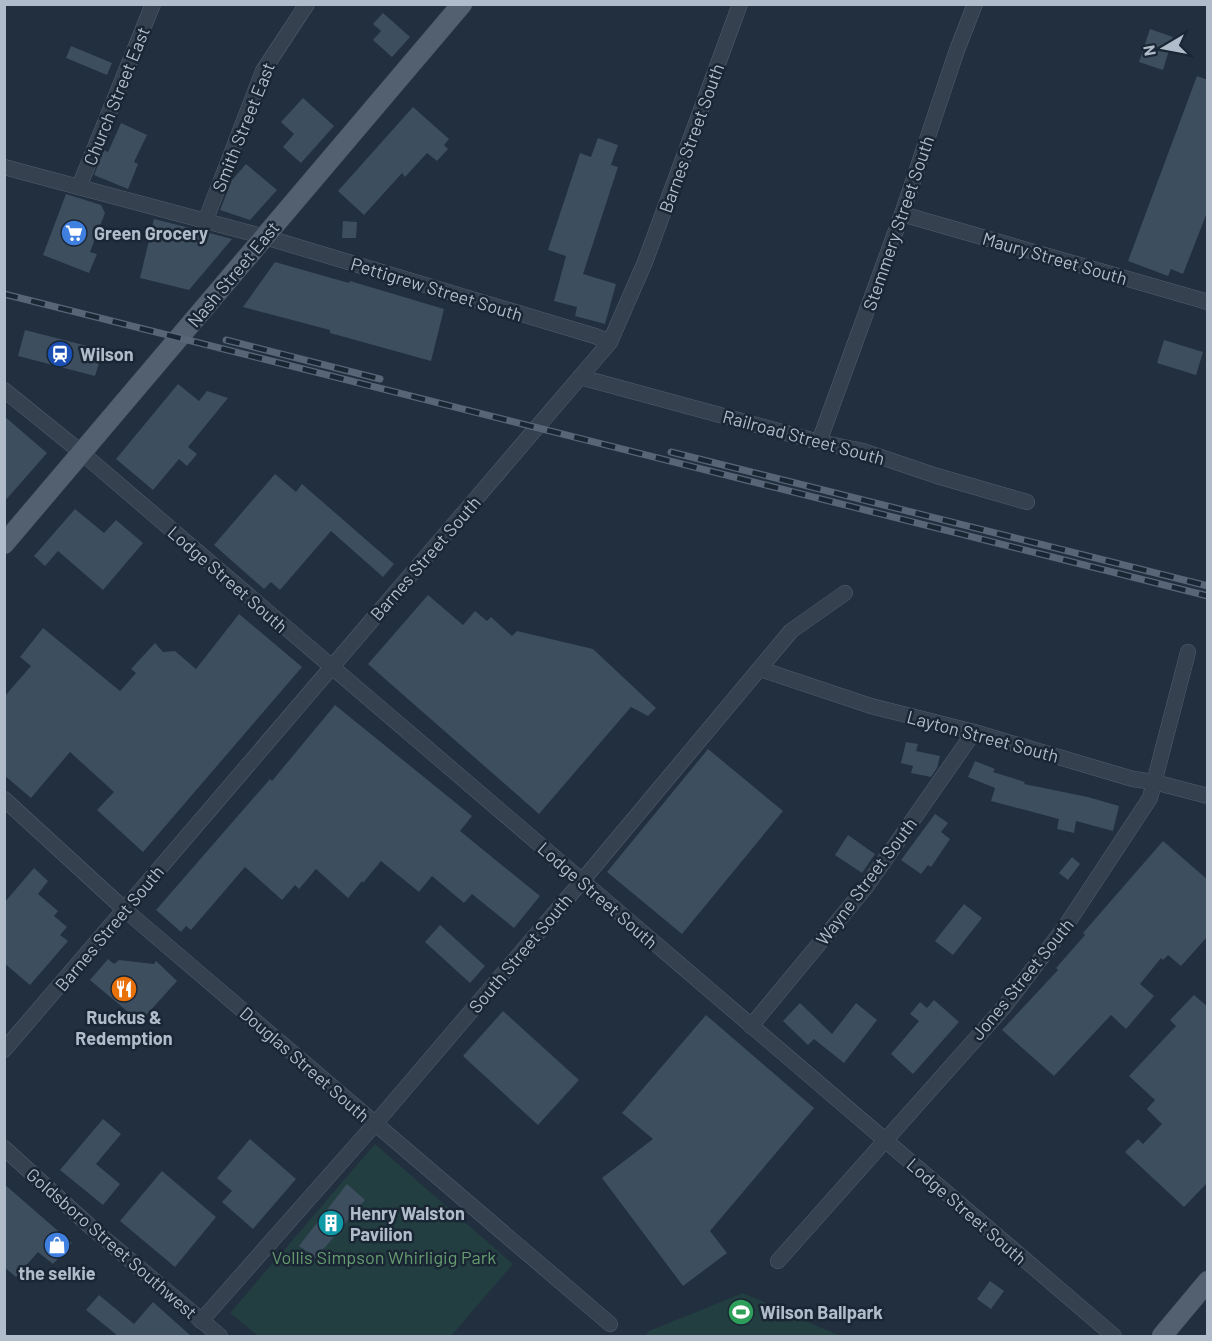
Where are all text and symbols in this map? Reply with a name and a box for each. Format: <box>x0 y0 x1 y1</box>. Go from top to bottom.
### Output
north arrow <box>1134 18 1194 78</box>
street label: Church Street East <box>78 24 154 168</box>
text: N <box>1138 44 1159 58</box>
street label: Smith Street East <box>207 59 279 195</box>
street label: Barnes Street South <box>654 60 728 216</box>
street label: Stemmery Street South <box>858 133 938 313</box>
street label: Nash Street East <box>182 217 284 331</box>
supermarket icon: Green Grocery <box>59 218 89 248</box>
place label: Green Grocery <box>94 222 208 244</box>
street label: Maury Street South <box>980 227 1130 289</box>
street label: Pettigrew Street South <box>348 252 526 326</box>
station icon: Wilson <box>45 339 75 369</box>
place label: Wilson <box>80 343 134 365</box>
street label: Railroad Street South <box>721 405 887 469</box>
street label: Barnes Street South <box>365 491 485 625</box>
street label: Lodge Street South <box>164 521 292 637</box>
street label: Layton Street South <box>905 705 1061 767</box>
street label: Wayne Street South <box>811 813 921 949</box>
street label: Lodge Street South <box>534 837 662 953</box>
street label: Barnes Street South <box>50 861 168 995</box>
street label: South Street South <box>464 889 576 1017</box>
street label: Jones Street South <box>966 914 1078 1044</box>
restaurant icon: Ruckus & Redemption <box>109 974 139 1004</box>
street label: Douglas Street South <box>236 1002 374 1126</box>
place label: Ruckus & Redemption <box>75 1006 173 1049</box>
street label: Lodge Street South <box>903 1153 1031 1269</box>
street label: Goldsboro Street Southwest <box>22 1163 202 1323</box>
place label: Henry Walston Pavilion <box>350 1202 465 1245</box>
building icon: Henry Walston Pavilion <box>316 1208 346 1238</box>
shop icon: the selkie <box>42 1230 72 1260</box>
park label: Vollis Simpson Whirligig Park <box>272 1246 496 1268</box>
place label: the selkie <box>18 1262 96 1284</box>
sports icon: Wilson Ballpark <box>726 1297 756 1327</box>
place label: Wilson Ballpark <box>760 1301 883 1323</box>

